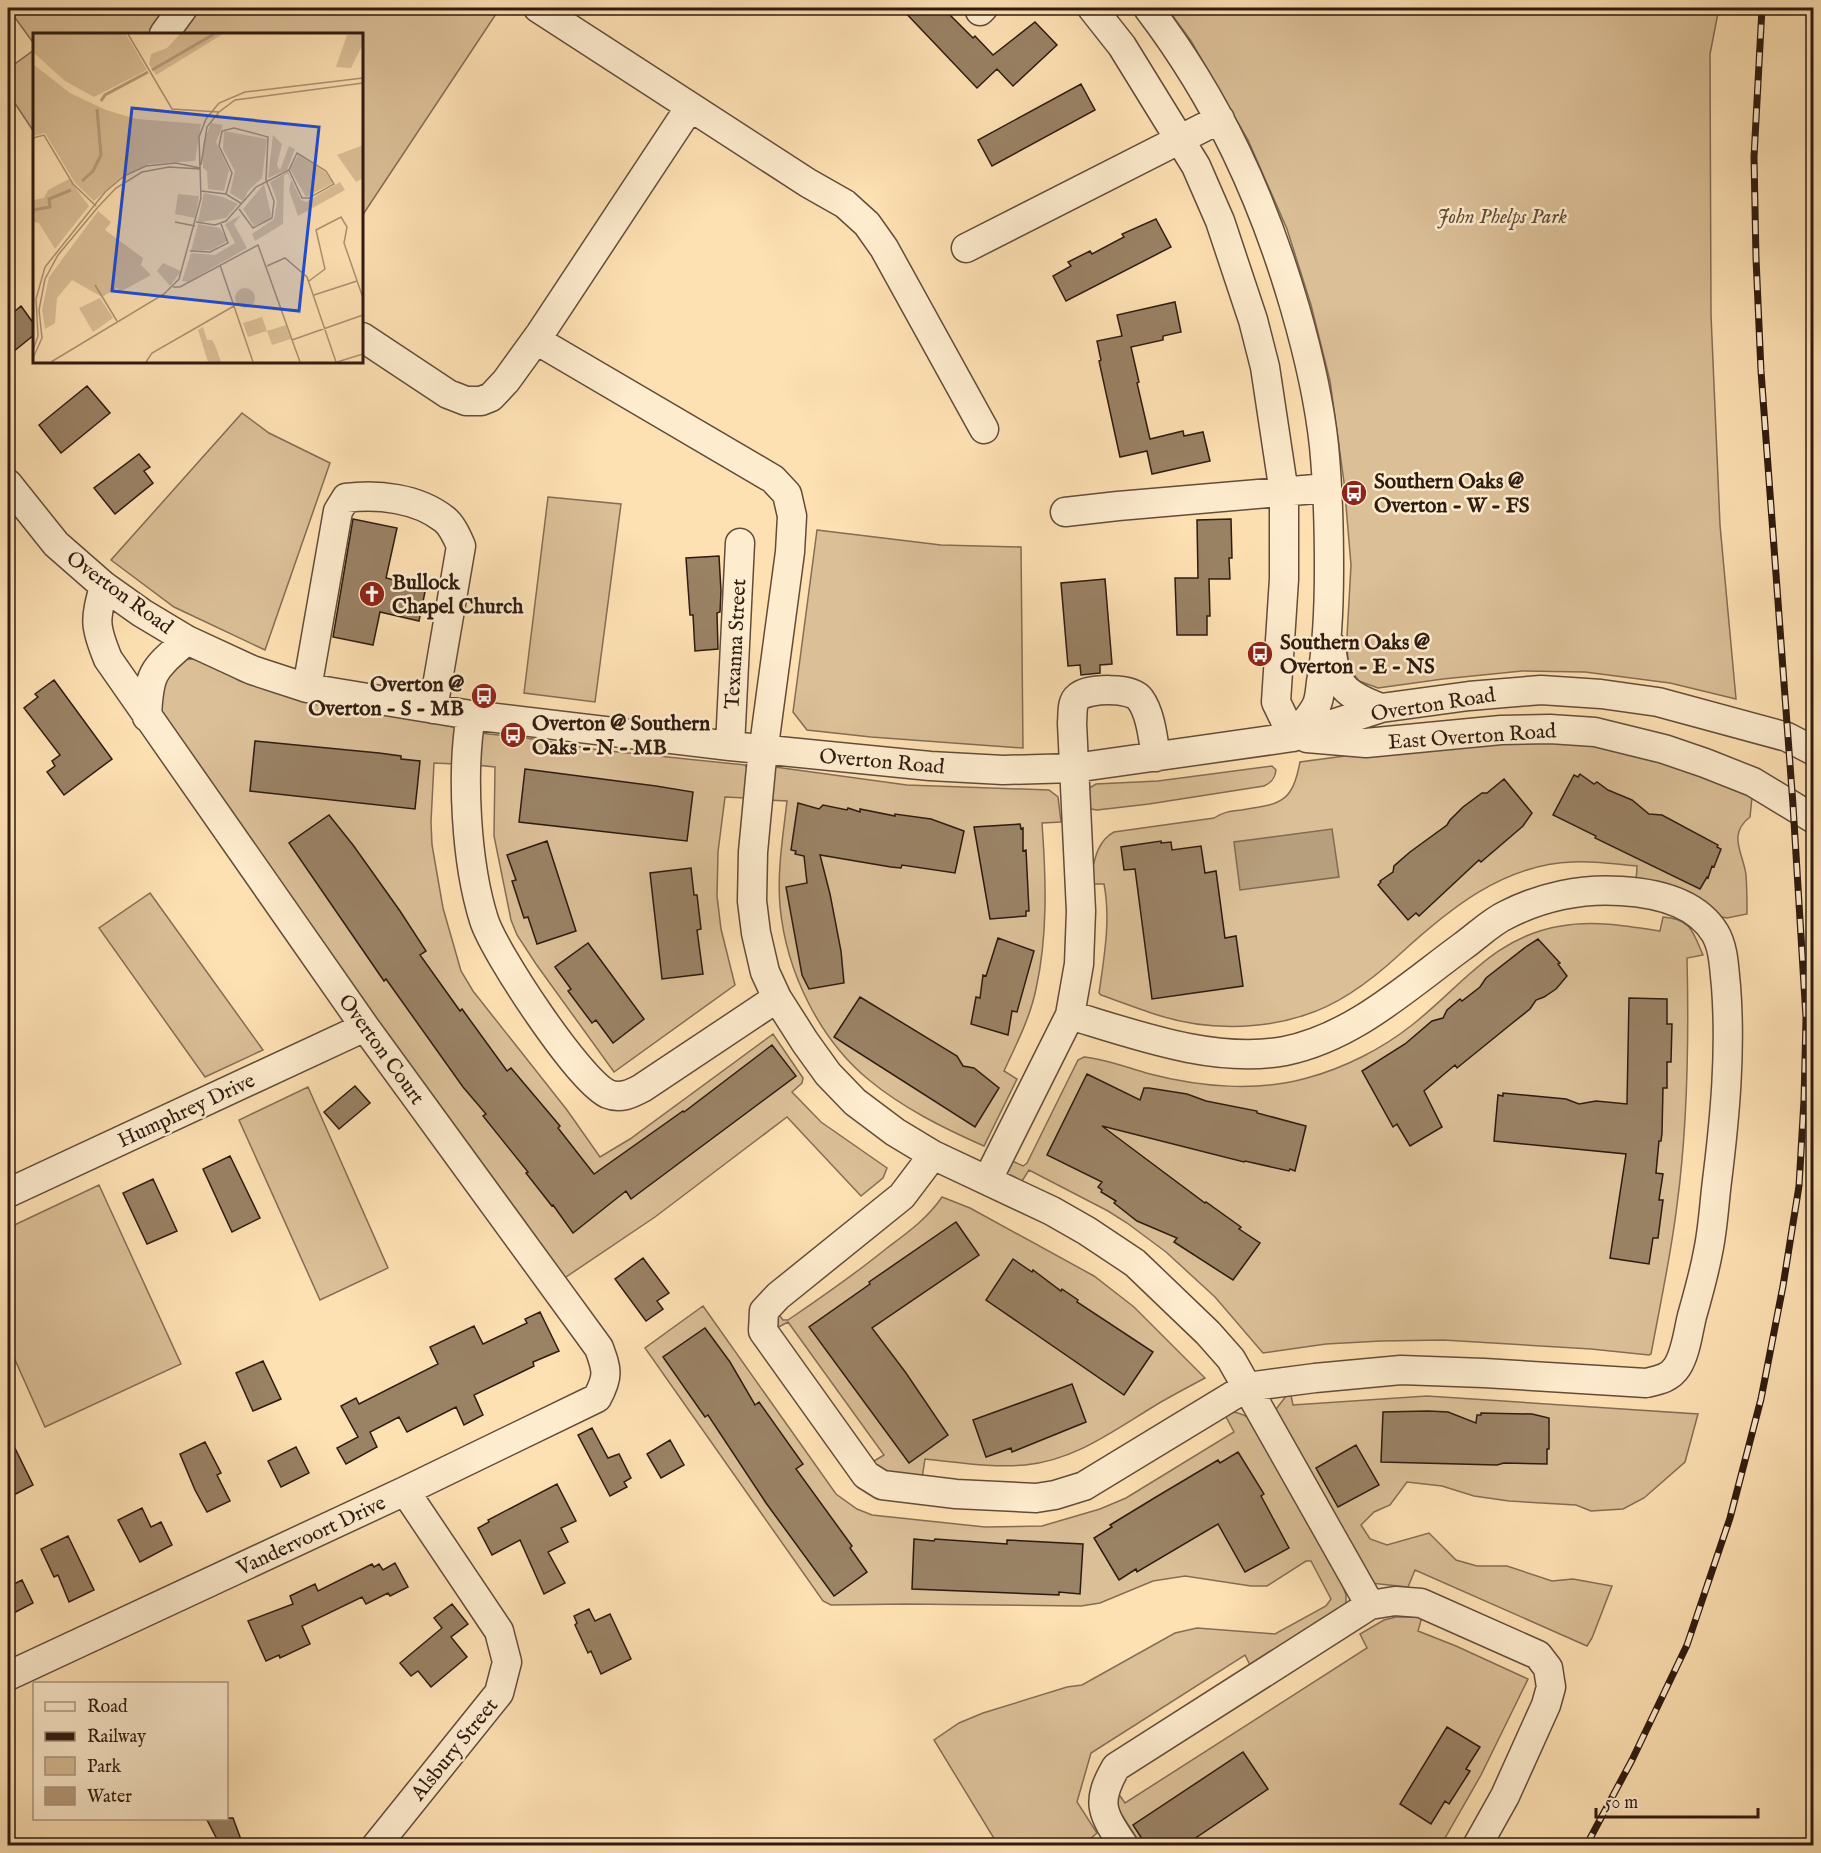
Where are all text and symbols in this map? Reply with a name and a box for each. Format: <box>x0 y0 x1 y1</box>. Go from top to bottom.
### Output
inset map <box>33 33 363 363</box>
park label: John Phelps Park <box>1437 204 1567 231</box>
place label: Southern Oaks @ Overton - W - FS <box>1374 469 1530 520</box>
bus stop icon: Southern Oaks @ Overton - W - FS <box>1339 478 1369 508</box>
street label: Overton Road <box>60 545 179 642</box>
place label: Bullock Chapel Church <box>392 570 524 621</box>
street label: Texanna Street <box>720 578 753 710</box>
church icon: Bullock Chapel Church <box>357 579 387 609</box>
place label: Southern Oaks @ Overton - E - NS <box>1280 630 1435 681</box>
bus stop icon: Southern Oaks @ Overton - E - NS <box>1245 639 1275 669</box>
place label: Overton @ Overton - S - MB <box>308 672 464 723</box>
bus stop icon: Overton @ Overton - S - MB <box>469 681 499 711</box>
street label: Overton Road <box>1369 682 1498 729</box>
place label: Overton @ Southern Oaks - N - MB <box>532 711 710 762</box>
street label: East Overton Road <box>1387 718 1558 757</box>
bus stop icon: Overton @ Southern Oaks - N - MB <box>498 720 528 750</box>
street label: Overton Road <box>818 744 946 781</box>
street label: Overton Court <box>332 989 430 1110</box>
street label: Humphrey Drive <box>114 1068 260 1155</box>
street label: Vandervoort Drive <box>232 1490 391 1583</box>
legend <box>33 1682 228 1820</box>
street label: Alsbury Street <box>405 1693 505 1807</box>
text: Road <box>87 1696 128 1719</box>
text: Railway <box>87 1726 146 1749</box>
text: Park <box>87 1756 122 1779</box>
scale bar <box>1596 1781 1758 1819</box>
text: Water <box>87 1786 132 1809</box>
text: 50 m <box>1605 1792 1638 1815</box>

